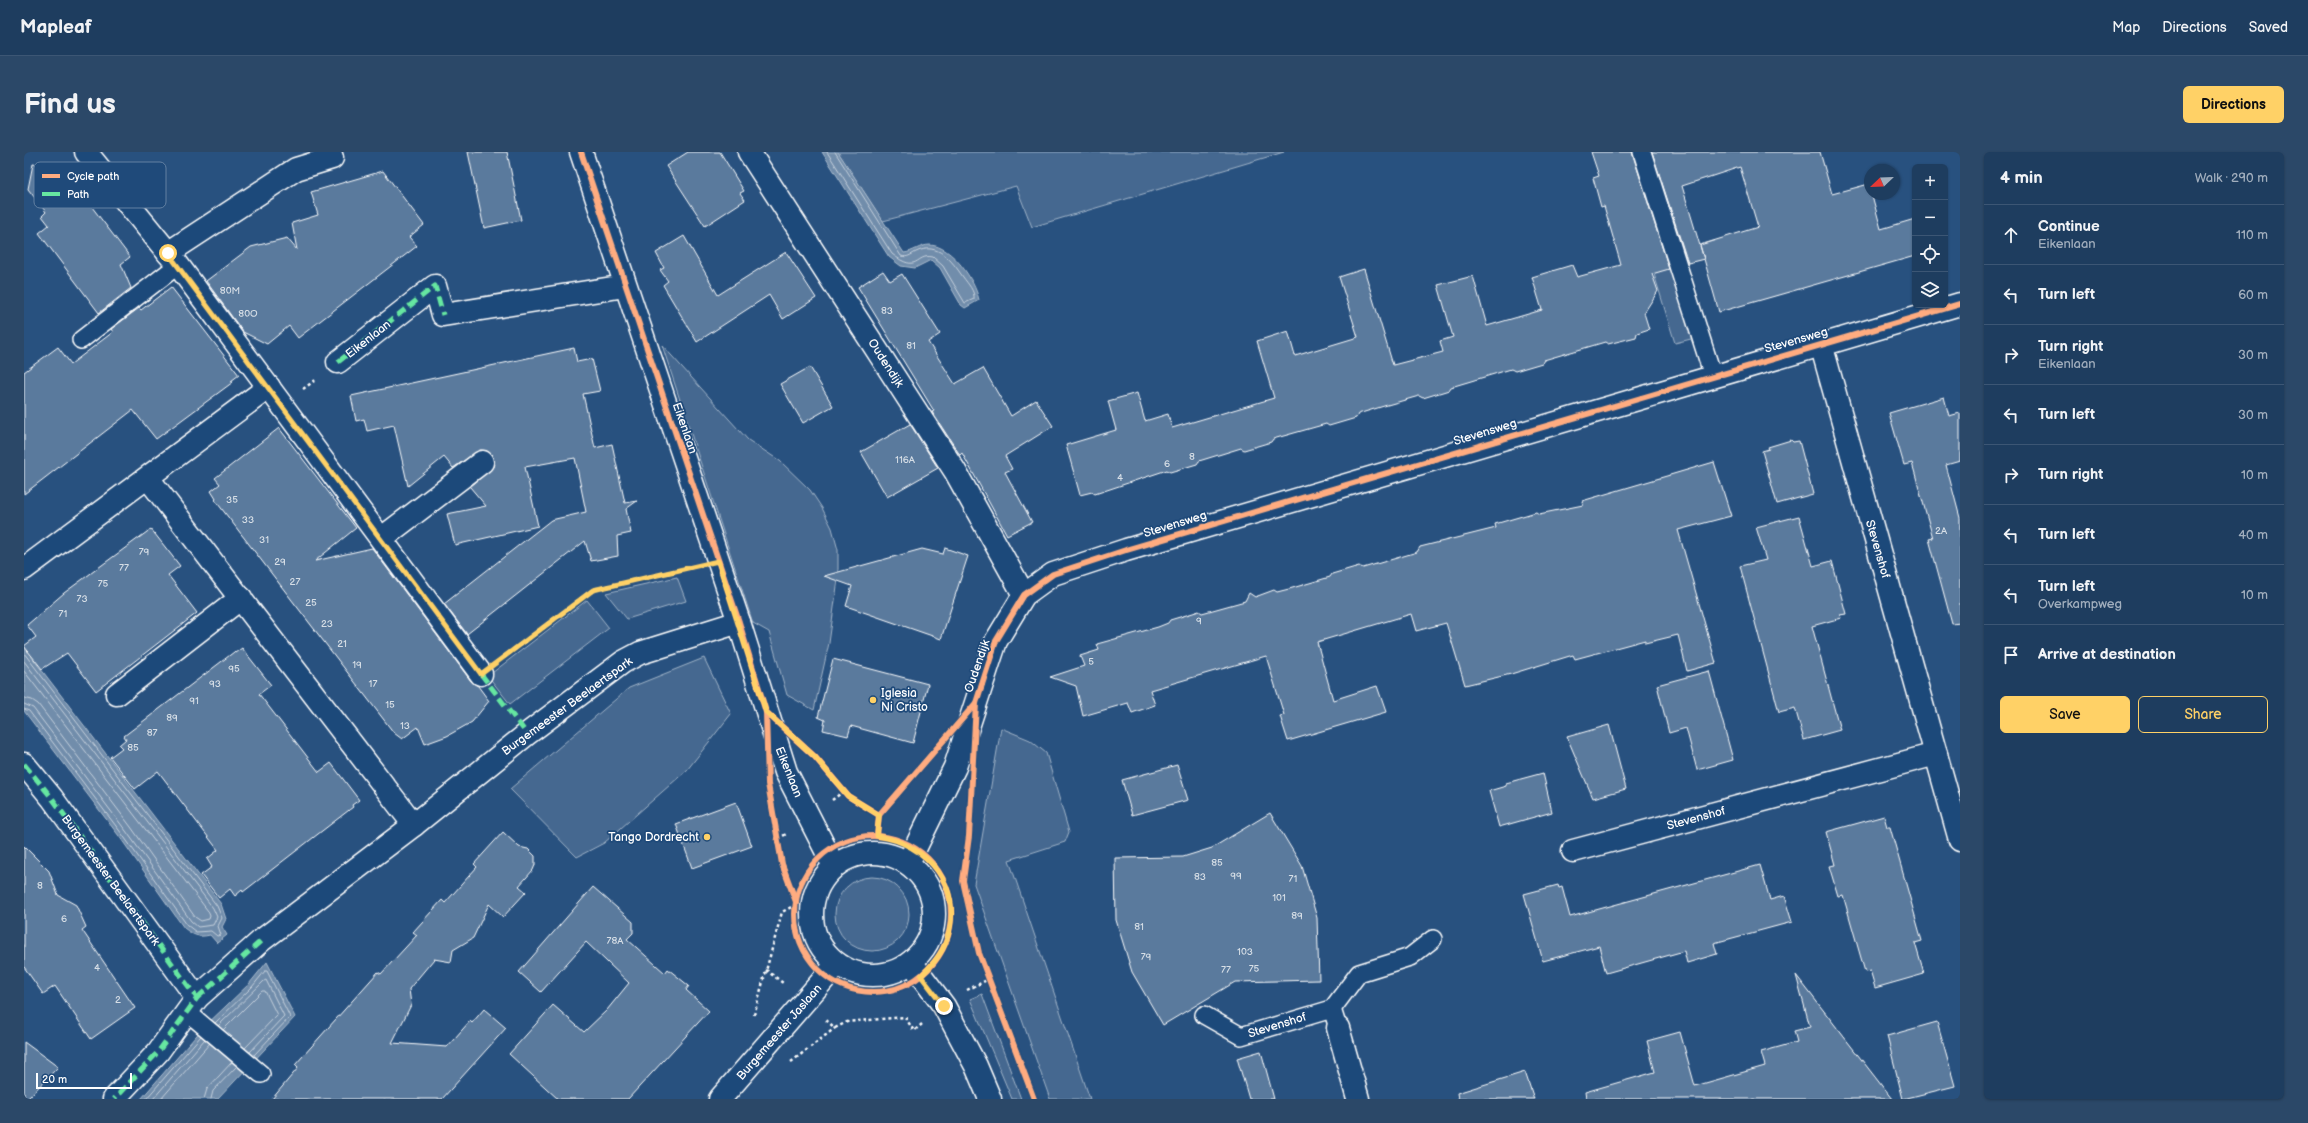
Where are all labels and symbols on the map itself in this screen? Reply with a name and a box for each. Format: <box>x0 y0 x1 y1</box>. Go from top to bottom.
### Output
legend <box>34 162 166 208</box>
north arrow <box>1864 164 1900 200</box>
text: Cycle path <box>67 170 119 183</box>
text: Path <box>67 188 89 201</box>
route start <box>159 244 177 262</box>
house number: 80M <box>220 285 240 297</box>
house number: 83 <box>881 305 893 317</box>
house number: 80O <box>238 308 258 320</box>
street label: Eikenlaan <box>343 317 394 362</box>
street label: Stevensweg <box>1763 324 1830 357</box>
street label: Oudendijk <box>864 336 907 391</box>
house number: 81 <box>906 340 916 352</box>
street label: Eikenlaan <box>669 401 700 456</box>
street label: Stevensweg <box>1452 416 1519 449</box>
house number: 8 <box>1189 451 1195 463</box>
house number: 116A <box>895 454 916 466</box>
house number: 6 <box>1164 458 1170 470</box>
house number: 4 <box>1117 472 1123 484</box>
house number: 35 <box>226 494 238 506</box>
street label: Stevensweg <box>1142 508 1209 541</box>
house number: 33 <box>242 514 254 526</box>
street label: Stevenshof <box>1862 518 1893 580</box>
house number: 2A <box>1935 525 1948 537</box>
house number: 31 <box>259 534 269 546</box>
house number: 79 <box>139 546 150 558</box>
house number: 29 <box>274 556 286 568</box>
house number: 77 <box>119 562 129 574</box>
house number: 27 <box>290 576 300 588</box>
house number: 75 <box>98 578 109 590</box>
house number: 73 <box>76 593 88 605</box>
house number: 25 <box>305 597 317 609</box>
house number: 71 <box>59 608 68 620</box>
house number: 9 <box>1196 615 1202 627</box>
house number: 23 <box>321 618 333 630</box>
house number: 21 <box>337 638 347 650</box>
street label: Oudendijk <box>961 638 994 695</box>
street label: Burgemeester Beelaertspark <box>499 654 636 759</box>
house number: 5 <box>1088 656 1094 668</box>
house number: 19 <box>352 659 362 671</box>
house number: 95 <box>228 663 240 675</box>
house number: 93 <box>209 678 221 690</box>
house number: 17 <box>369 678 377 690</box>
place label: Iglesia Ni Cristo <box>881 686 928 715</box>
house number: 91 <box>189 695 199 707</box>
marker: Iglesia Ni Cristo <box>868 695 878 705</box>
house number: 15 <box>385 699 395 711</box>
house number: 89 <box>166 712 178 724</box>
house number: 13 <box>400 720 410 732</box>
house number: 87 <box>147 727 157 739</box>
house number: 85 <box>127 742 139 754</box>
street label: Eikenlaan <box>772 745 806 800</box>
street label: Stevenshof <box>1665 803 1727 834</box>
street label: Burgemeester Beelaertspark <box>58 812 163 949</box>
place label: Tango Dordrecht <box>608 830 699 845</box>
marker: Tango Dordrecht <box>702 832 712 842</box>
house number: 85 <box>1211 857 1223 869</box>
house number: 99 <box>1230 870 1242 882</box>
house number: 83 <box>1194 871 1206 883</box>
house number: 71 <box>1289 873 1298 885</box>
house number: 8 <box>37 880 43 892</box>
house number: 101 <box>1272 892 1286 904</box>
house number: 89 <box>1291 910 1303 922</box>
house number: 6 <box>61 913 67 925</box>
house number: 81 <box>1134 921 1144 933</box>
house number: 78A <box>607 935 624 947</box>
house number: 103 <box>1237 946 1253 958</box>
house number: 79 <box>1141 951 1152 963</box>
house number: 4 <box>94 962 100 974</box>
house number: 75 <box>1249 963 1260 975</box>
house number: 77 <box>1221 964 1231 976</box>
street label: Burgemeester Jaslaan <box>734 981 825 1083</box>
house number: 2 <box>115 994 121 1006</box>
route end <box>935 997 953 1015</box>
street label: Stevenshof <box>1246 1009 1308 1041</box>
scale bar <box>36 1071 132 1090</box>

